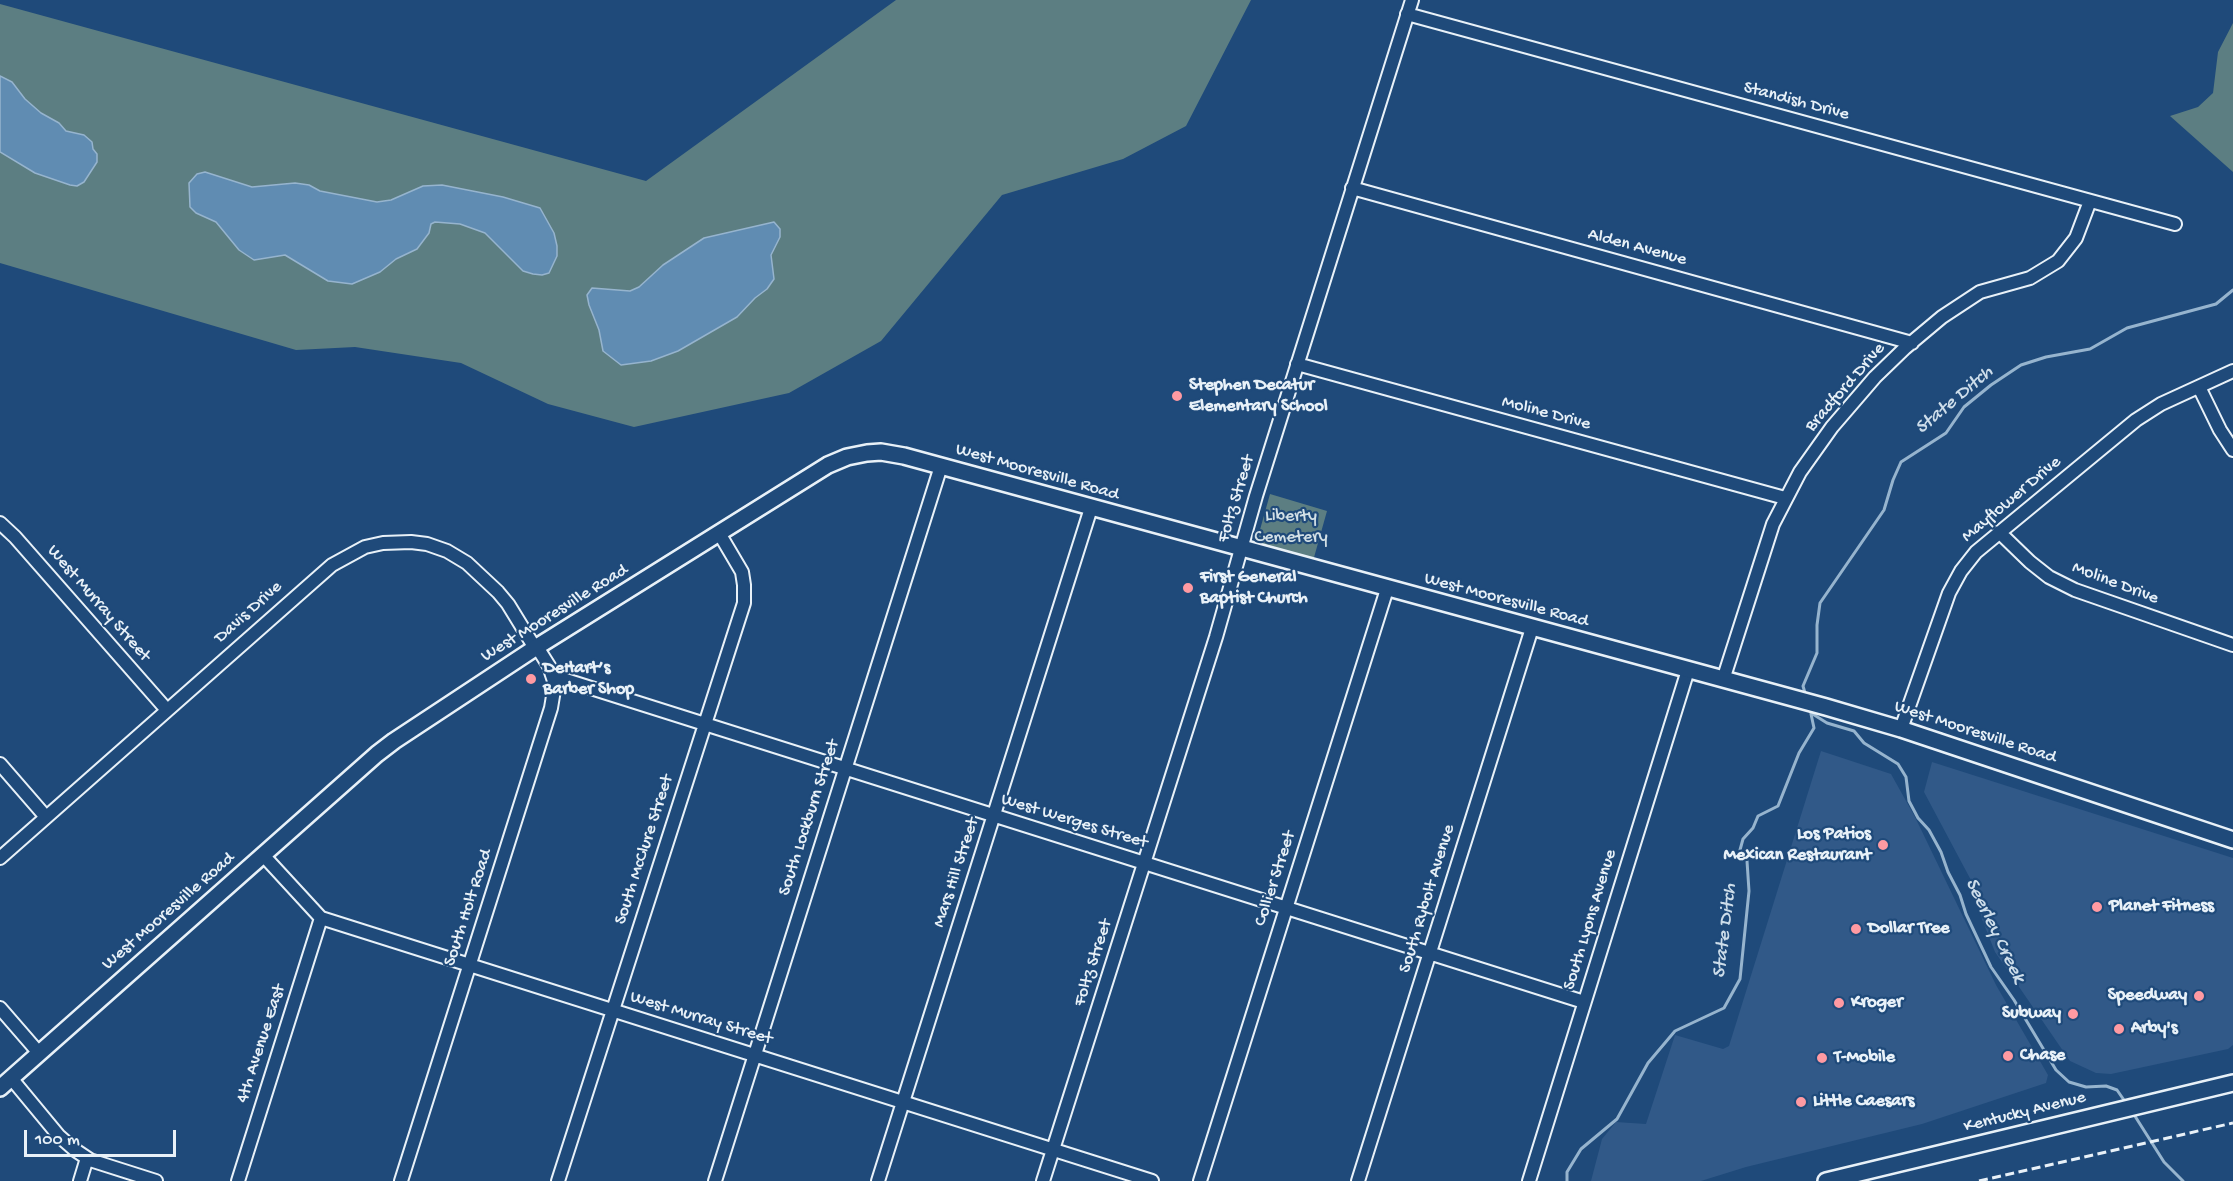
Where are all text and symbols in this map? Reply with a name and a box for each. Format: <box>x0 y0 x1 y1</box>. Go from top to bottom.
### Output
street label: Standish Drive <box>1741 78 1851 126</box>
street label: Alden Avenue <box>1585 224 1689 272</box>
street label: Bradford Drive <box>1801 339 1891 437</box>
water label: State Ditch <box>1911 361 1999 441</box>
place label: Stephen Decatur Elementary School <box>1189 375 1328 418</box>
marker: Stephen Decatur Elementary School <box>1170 389 1184 403</box>
street label: Moline Drive <box>1499 392 1593 436</box>
street label: West Mooresville Road <box>953 439 1121 507</box>
street label: Mayflower Drive <box>1958 452 2066 548</box>
street label: Foltz Street <box>1214 453 1260 545</box>
park label: Liberty Cemetery <box>1255 506 1327 548</box>
street label: West Murray Street <box>41 541 155 667</box>
street label: Moline Drive <box>2069 558 2161 610</box>
street label: West Mooresville Road <box>478 560 632 668</box>
place label: First General Baptist Church <box>1200 567 1308 610</box>
street label: West Mooresville Road <box>1422 569 1590 633</box>
street label: Davis Drive <box>211 577 287 649</box>
marker: First General Baptist Church <box>1181 581 1195 595</box>
place label: DeHart’s Barber Shop <box>543 658 634 700</box>
marker: DeHart’s Barber Shop <box>524 672 538 686</box>
street label: West Mooresville Road <box>1891 697 2059 769</box>
street label: South Lockburn Street <box>775 737 845 899</box>
street label: South McClure Street <box>611 772 679 928</box>
street label: West Werges Street <box>998 789 1150 855</box>
street label: Mars Hill Street <box>929 815 985 931</box>
street label: South Rybolt Avenue <box>1395 822 1461 976</box>
place label: Los Patios Mexican Restaurant <box>1724 824 1871 866</box>
street label: Collier Street <box>1250 829 1302 929</box>
marker: Los Patios Mexican Restaurant <box>1876 838 1890 852</box>
street label: South Holt Road <box>440 847 498 969</box>
street label: South Lyons Avenue <box>1559 847 1623 993</box>
street label: West Mooresville Road <box>98 848 240 976</box>
water label: Seerley Creek <box>1958 875 2030 987</box>
water label: State Ditch <box>1708 882 1744 980</box>
place label: Planet Fitness <box>2109 896 2214 918</box>
marker: Planet Fitness <box>2090 900 2104 914</box>
street label: Foltz Street <box>1070 917 1118 1009</box>
place label: Dollar Tree <box>1868 918 1950 940</box>
marker: Dollar Tree <box>1849 922 1863 936</box>
street label: 4th Avenue East <box>233 982 291 1106</box>
place label: Speedway <box>2108 985 2187 1007</box>
street label: West Murray Street <box>627 987 775 1051</box>
marker: Speedway <box>2192 989 2206 1003</box>
place label: Kroger <box>1851 992 1903 1014</box>
marker: Kroger <box>1832 996 1846 1010</box>
place label: Subway <box>2002 1003 2061 1025</box>
marker: Subway <box>2066 1007 2080 1021</box>
place label: Arby's <box>2131 1018 2178 1040</box>
marker: Arby's <box>2112 1022 2126 1036</box>
place label: Chase <box>2020 1045 2065 1067</box>
place label: T-Mobile <box>1834 1047 1895 1069</box>
marker: Chase <box>2001 1049 2015 1063</box>
marker: T-Mobile <box>1815 1051 1829 1065</box>
street label: Kentucky Avenue <box>1962 1087 2088 1139</box>
place label: Little Caesars <box>1813 1091 1914 1113</box>
marker: Little Caesars <box>1794 1095 1808 1109</box>
scale bar <box>27 1118 178 1156</box>
text: 100 m <box>35 1130 80 1151</box>

